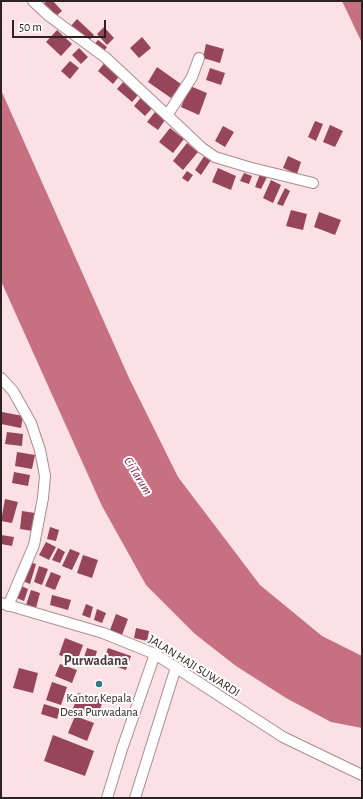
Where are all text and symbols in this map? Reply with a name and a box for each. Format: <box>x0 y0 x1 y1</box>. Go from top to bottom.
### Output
scale bar <box>14 12 108 38</box>
text: 50 m <box>19 21 42 33</box>
water label: Ci Tarum <box>120 454 156 498</box>
street label: JALAN HAJI SUWARDI <box>146 632 242 700</box>
district label: Purwadana <box>64 653 128 669</box>
marker: Kantor Kepala Desa Purwadana <box>94 679 104 689</box>
place label: Kantor Kepala Desa Purwadana <box>60 691 138 719</box>

